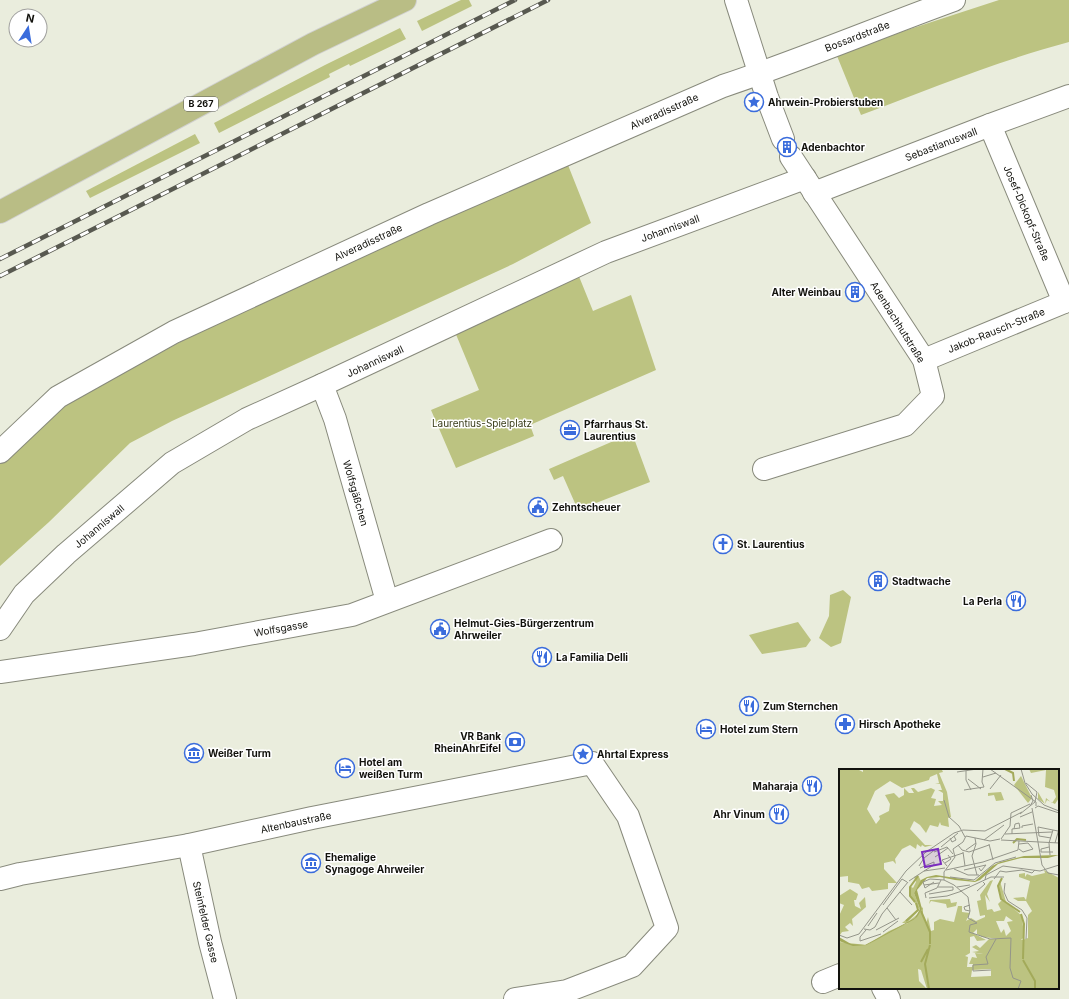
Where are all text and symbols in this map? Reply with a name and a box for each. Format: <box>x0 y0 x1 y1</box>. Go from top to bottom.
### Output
north arrow <box>8 8 48 48</box>
text: N <box>25 10 36 26</box>
street label: Bossardstraße <box>823 18 891 54</box>
street label: Alveradisstraße <box>628 90 700 131</box>
place icon: Ahrwein-Probierstuben <box>743 91 765 113</box>
place label: Ahrwein-Probierstuben <box>768 96 883 108</box>
road number: B 267 <box>184 97 218 111</box>
street label: Sebastianuswall <box>903 125 979 163</box>
building icon: Adenbachtor <box>776 136 798 158</box>
place label: Adenbachtor <box>801 141 865 153</box>
street label: Josef-Dickopf-Straße <box>1001 163 1053 263</box>
street label: Johanniswall <box>639 212 701 244</box>
street label: Alveradisstraße <box>332 221 404 263</box>
street label: Adenbachhutstraße <box>868 279 928 365</box>
building icon: Alter Weinbau <box>844 281 866 303</box>
place label: Alter Weinbau <box>772 286 841 298</box>
street label: Jakob-Rausch-Straße <box>946 305 1047 355</box>
street label: Johanniswall <box>345 343 405 379</box>
park label: Laurentius-Spielplatz <box>432 417 532 429</box>
place label: Pfarrhaus St. Laurentius <box>584 418 648 442</box>
office icon: Pfarrhaus St. Laurentius <box>559 419 581 441</box>
street label: Wolfsgäßchen <box>341 459 371 527</box>
public building icon: Zehntscheuer <box>527 496 549 518</box>
place label: Zehntscheuer <box>552 501 621 513</box>
street label: Johanniswall <box>72 502 126 550</box>
church icon: St. Laurentius <box>712 533 734 555</box>
place label: St. Laurentius <box>737 538 805 550</box>
building icon: Stadtwache <box>867 570 889 592</box>
place label: Stadtwache <box>892 575 951 587</box>
restaurant icon: La Perla <box>1005 590 1027 612</box>
place label: La Perla <box>963 595 1002 607</box>
street label: Wolfsgasse <box>253 617 309 639</box>
place label: Helmut-Gies-Bürgerzentrum Ahrweiler <box>454 617 594 641</box>
public building icon: Helmut-Gies-Bürgerzentrum Ahrweiler <box>429 618 451 640</box>
restaurant icon: La Familia Delli <box>531 646 553 668</box>
place label: La Familia Delli <box>556 651 628 663</box>
restaurant icon: Zum Sternchen <box>738 695 760 717</box>
place label: Zum Sternchen <box>763 700 838 712</box>
pharmacy icon: Hirsch Apotheke <box>834 713 856 735</box>
hotel icon: Hotel zum Stern <box>695 718 717 740</box>
place label: Hirsch Apotheke <box>859 718 941 730</box>
place label: Hotel zum Stern <box>720 723 798 735</box>
place label: VR Bank RheinAhrEifel <box>434 730 501 754</box>
bank icon: VR Bank RheinAhrEifel <box>504 731 526 753</box>
museum icon: Weißer Turm <box>183 742 205 764</box>
place icon: Ahrtal Express <box>572 743 594 765</box>
place label: Weißer Turm <box>208 747 271 759</box>
place label: Ahrtal Express <box>597 748 669 760</box>
place label: Hotel am weißen Turm <box>359 756 423 780</box>
hotel icon: Hotel am weißen Turm <box>334 757 356 779</box>
inset map <box>839 769 1059 989</box>
restaurant icon: Maharaja <box>801 775 823 797</box>
place label: Maharaja <box>753 780 798 792</box>
restaurant icon: Ahr Vinum <box>768 803 790 825</box>
place label: Ahr Vinum <box>713 808 765 820</box>
street label: Altenbaustraße <box>260 809 333 835</box>
place label: Ehemalige Synagoge Ahrweiler <box>325 851 424 876</box>
museum icon: Ehemalige Synagoge Ahrweiler <box>300 852 322 874</box>
street label: Steinfelder Gasse <box>191 880 221 964</box>

